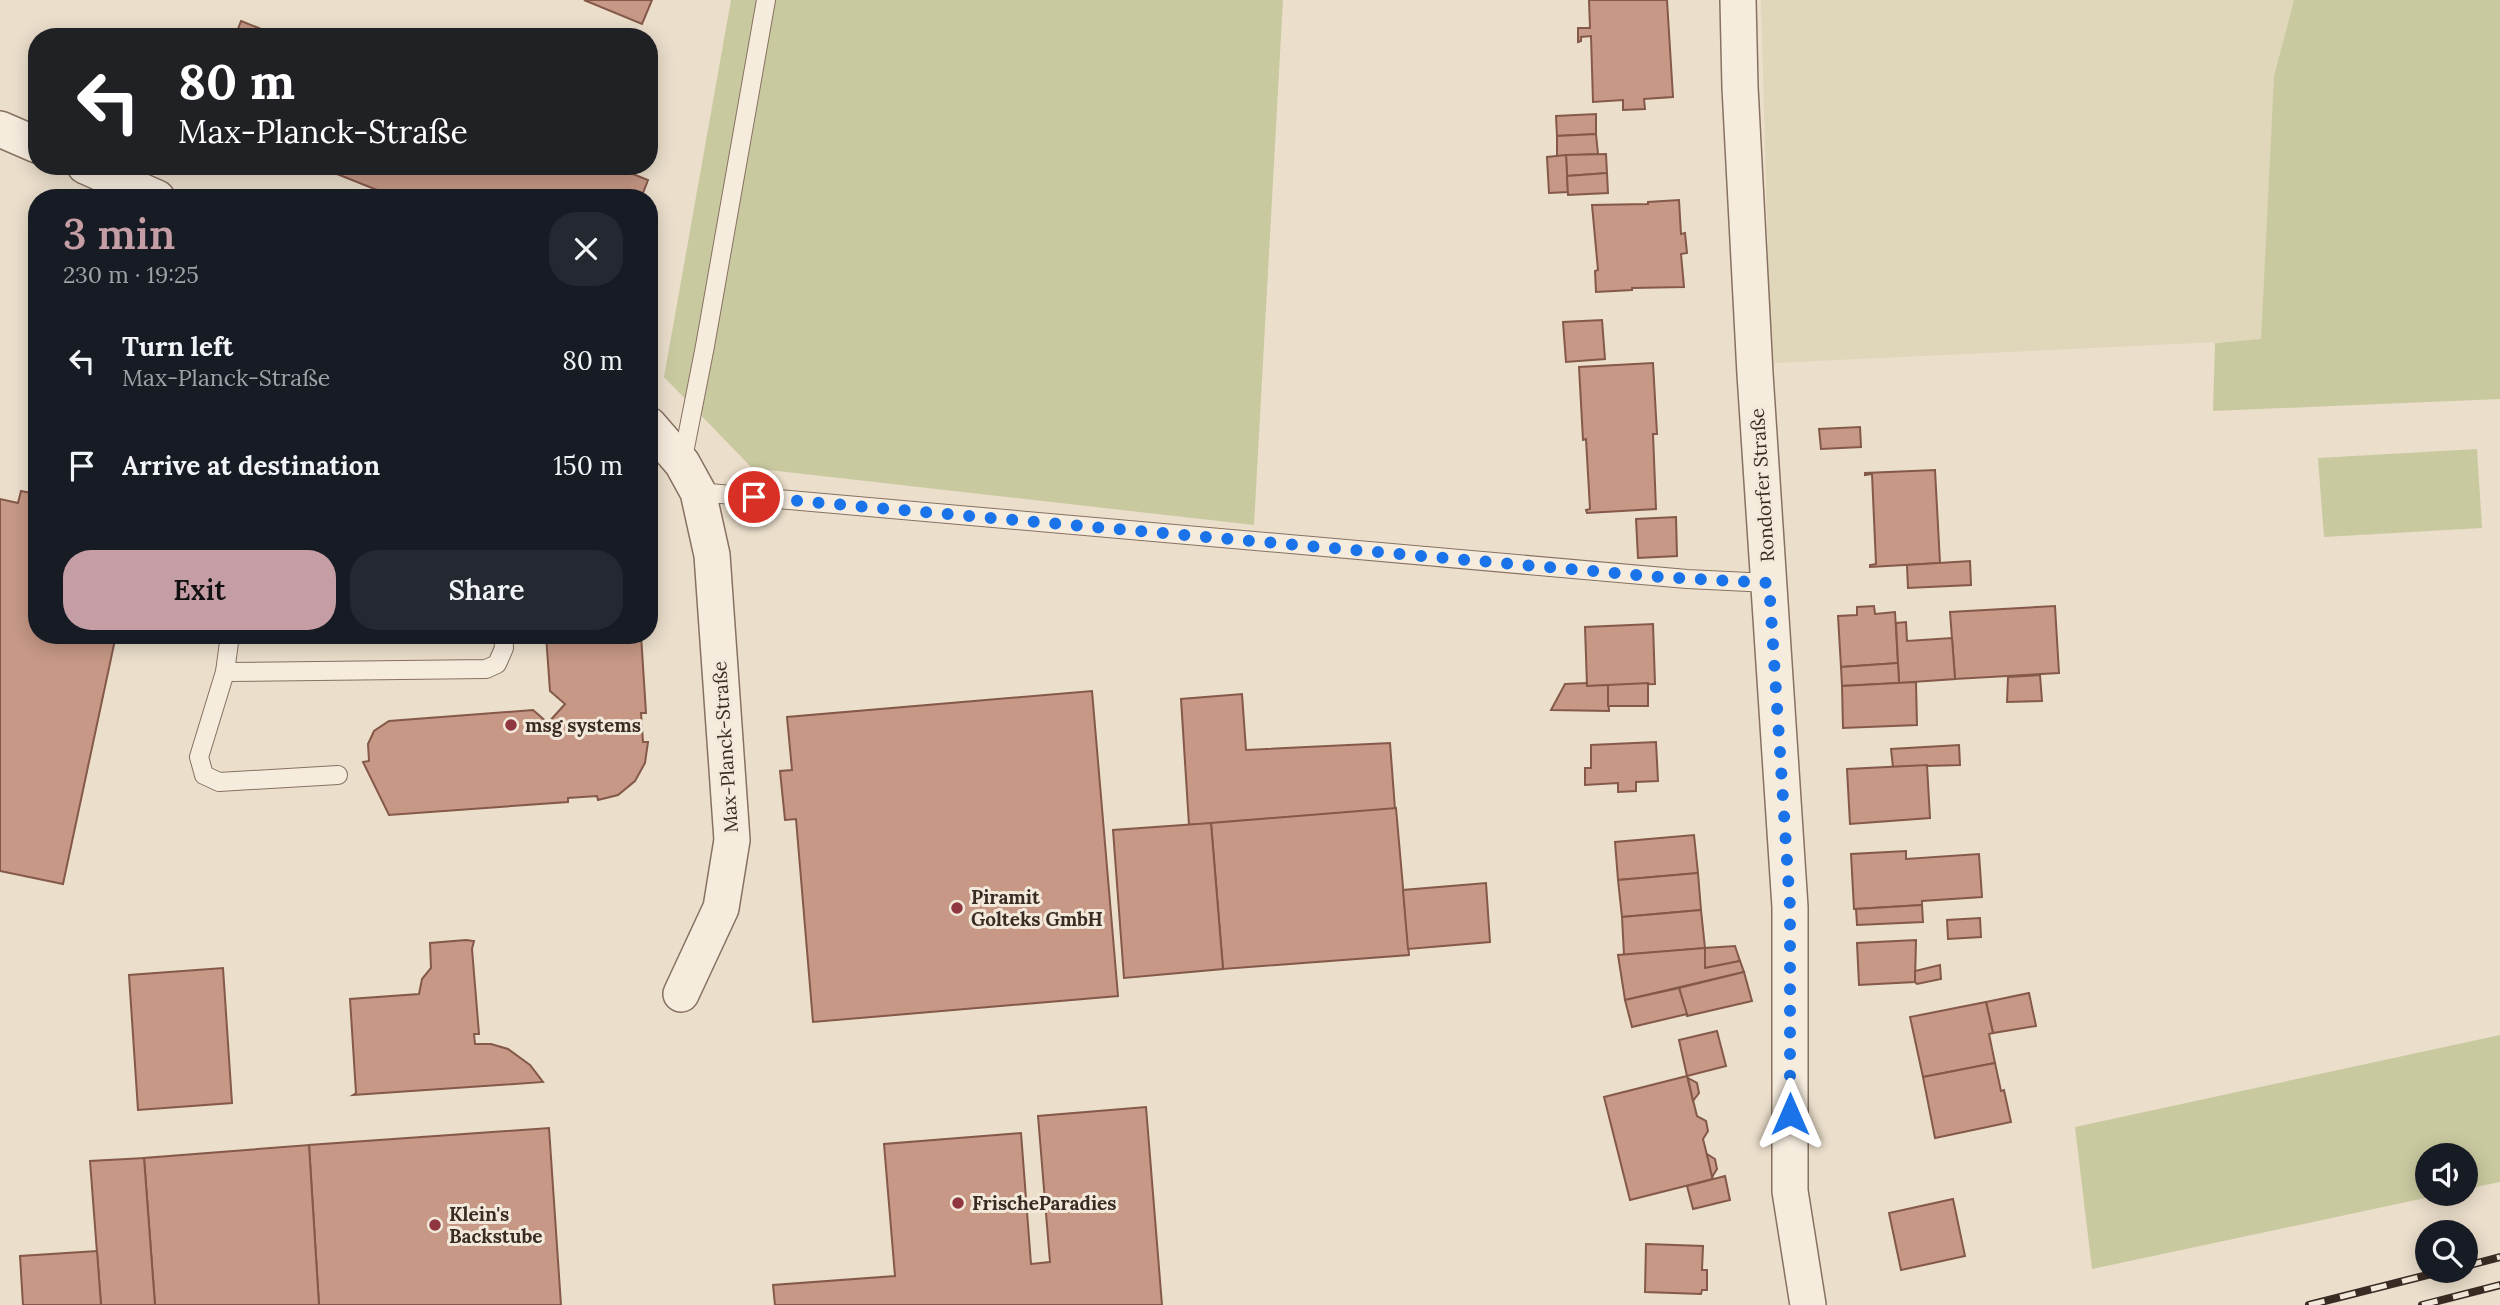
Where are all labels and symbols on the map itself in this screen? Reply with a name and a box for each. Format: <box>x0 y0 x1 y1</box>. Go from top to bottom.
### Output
street label: Rondorfer Straße <box>1745 407 1779 563</box>
pin <box>724 467 784 527</box>
street label: Max-Planck-Straße <box>707 660 743 834</box>
place label: msg systems <box>525 713 641 737</box>
marker: msg systems <box>503 717 519 733</box>
place label: Piramit Golteks GmbH <box>971 885 1103 931</box>
marker: Piramit Golteks GmbH <box>949 900 965 916</box>
position arrow <box>1753 1077 1827 1151</box>
place label: FrischeParadies <box>972 1191 1117 1215</box>
marker: FrischeParadies <box>950 1195 966 1211</box>
place label: Klein's Backstube <box>449 1202 543 1248</box>
marker: Klein's Backstube <box>427 1217 443 1233</box>

